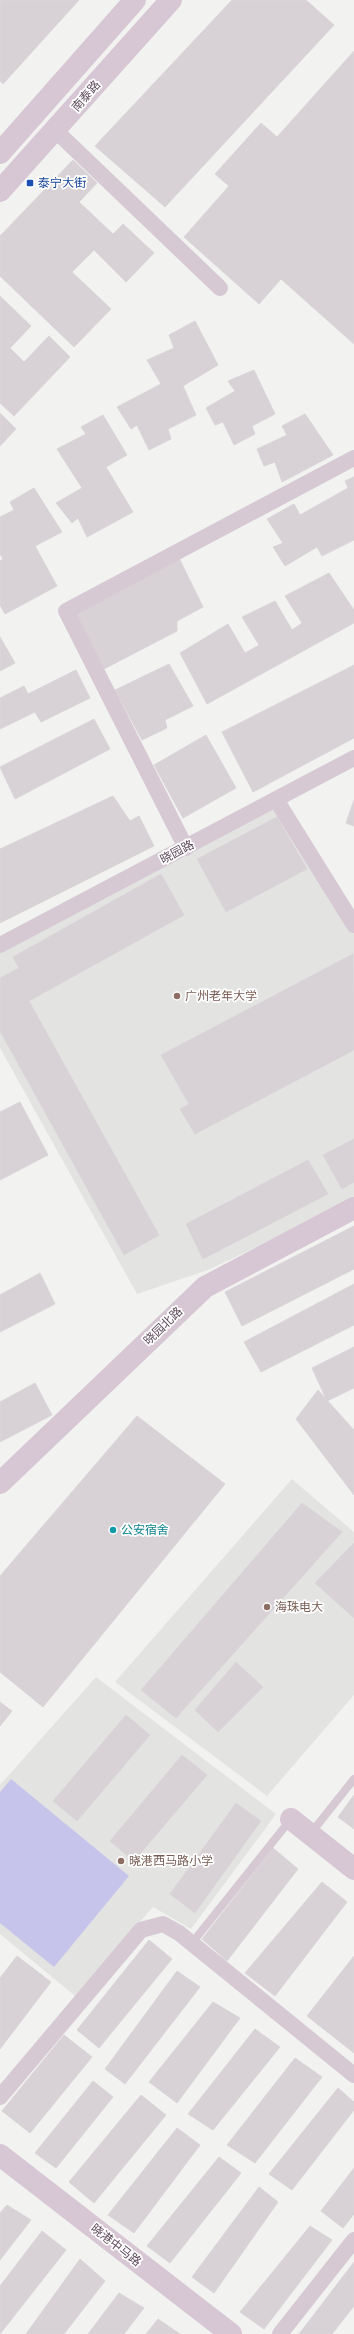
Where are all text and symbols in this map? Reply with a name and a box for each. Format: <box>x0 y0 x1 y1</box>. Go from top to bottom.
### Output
street label: 南泰路 <box>69 78 104 115</box>
place label: 泰宁大街 <box>38 176 86 191</box>
marker: 泰宁大街 <box>25 178 35 188</box>
street label: 晓园路 <box>158 837 197 868</box>
place label: 广州老年大学 <box>185 989 257 1004</box>
marker: 广州老年大学 <box>172 991 182 1001</box>
street label: 晓园北路 <box>141 1304 186 1348</box>
place label: 公安宿舍 <box>121 1523 169 1538</box>
marker: 公安宿舍 <box>108 1525 118 1535</box>
place label: 海珠电大 <box>275 1600 323 1615</box>
marker: 海珠电大 <box>262 1602 272 1612</box>
place label: 晓港西马路小学 <box>129 1854 213 1869</box>
marker: 晓港西马路小学 <box>116 1856 126 1866</box>
street label: 晓港中马路 <box>87 2221 144 2270</box>

